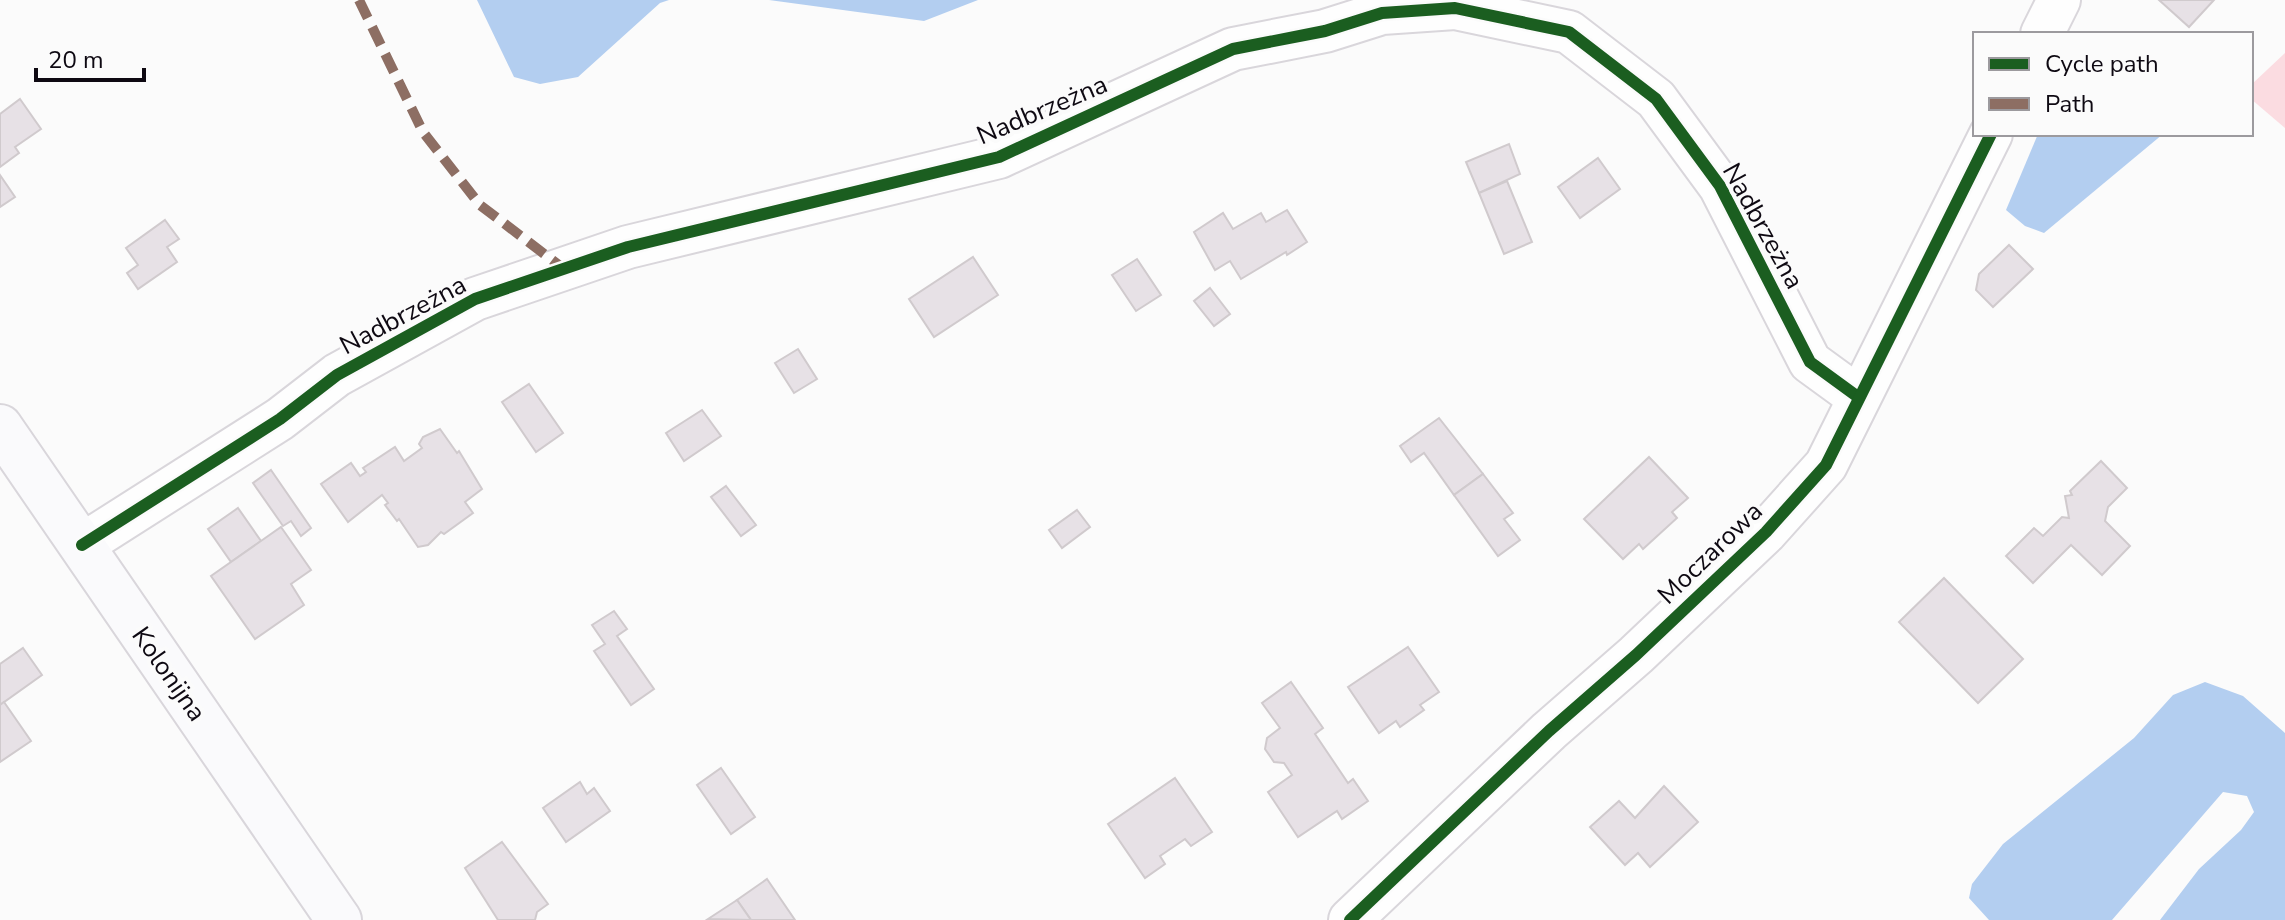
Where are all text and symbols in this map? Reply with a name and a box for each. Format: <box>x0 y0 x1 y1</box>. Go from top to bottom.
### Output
scale bar <box>36 32 144 82</box>
legend <box>1973 32 2253 136</box>
text: 20 m <box>48 44 104 76</box>
text: Cycle path <box>2045 48 2159 80</box>
street label: Nadbrzeżna <box>971 67 1113 153</box>
text: Path <box>2045 88 2094 120</box>
street label: Nadbrzeżna <box>1714 157 1812 295</box>
street label: Nadbrzeżna <box>333 267 473 363</box>
street label: Moczarowa <box>1650 494 1770 612</box>
street label: Kolonijna <box>124 620 214 728</box>

